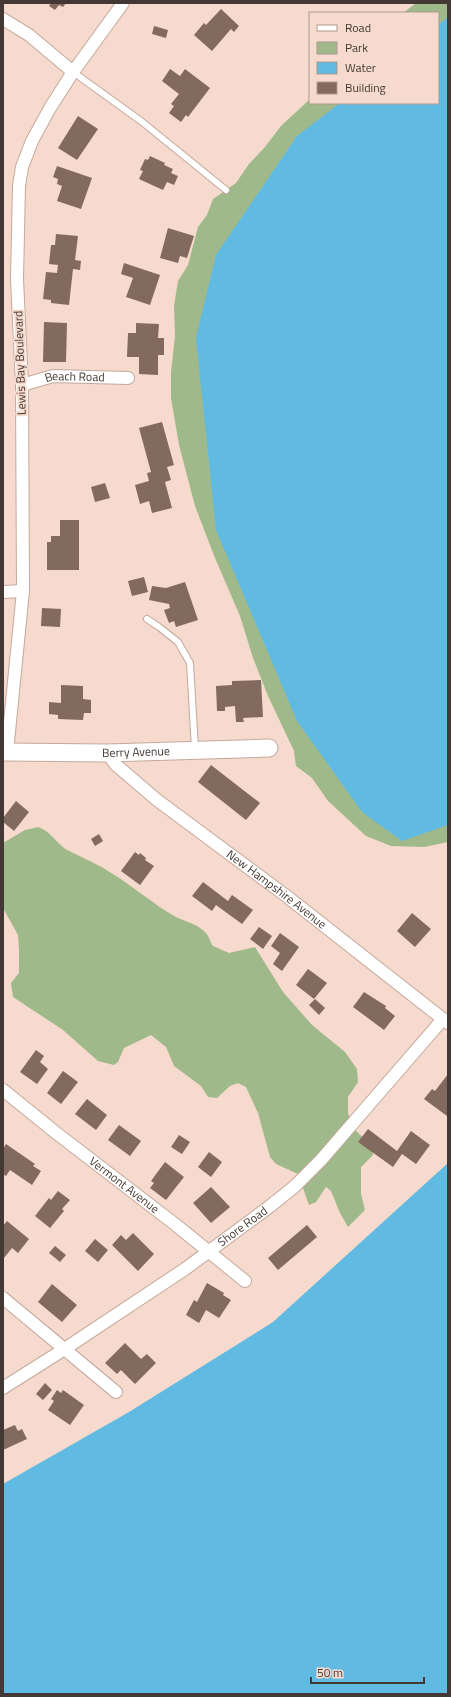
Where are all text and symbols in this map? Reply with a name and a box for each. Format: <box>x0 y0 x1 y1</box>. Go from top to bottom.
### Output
legend <box>309 12 439 104</box>
text: Road <box>345 18 371 37</box>
text: Park <box>345 38 368 57</box>
text: Water <box>345 58 376 77</box>
text: Building <box>345 78 386 97</box>
street label: Lewis Bay Boulevard <box>8 311 31 415</box>
street label: Beach Road <box>42 366 105 387</box>
street label: Berry Avenue <box>102 741 170 762</box>
street label: New Hampshire Avenue <box>223 845 331 933</box>
street label: Vermont Avenue <box>85 1152 164 1218</box>
street label: Shore Road <box>213 1201 271 1251</box>
scale bar <box>311 1659 424 1685</box>
text: 50 m <box>317 1663 343 1682</box>

